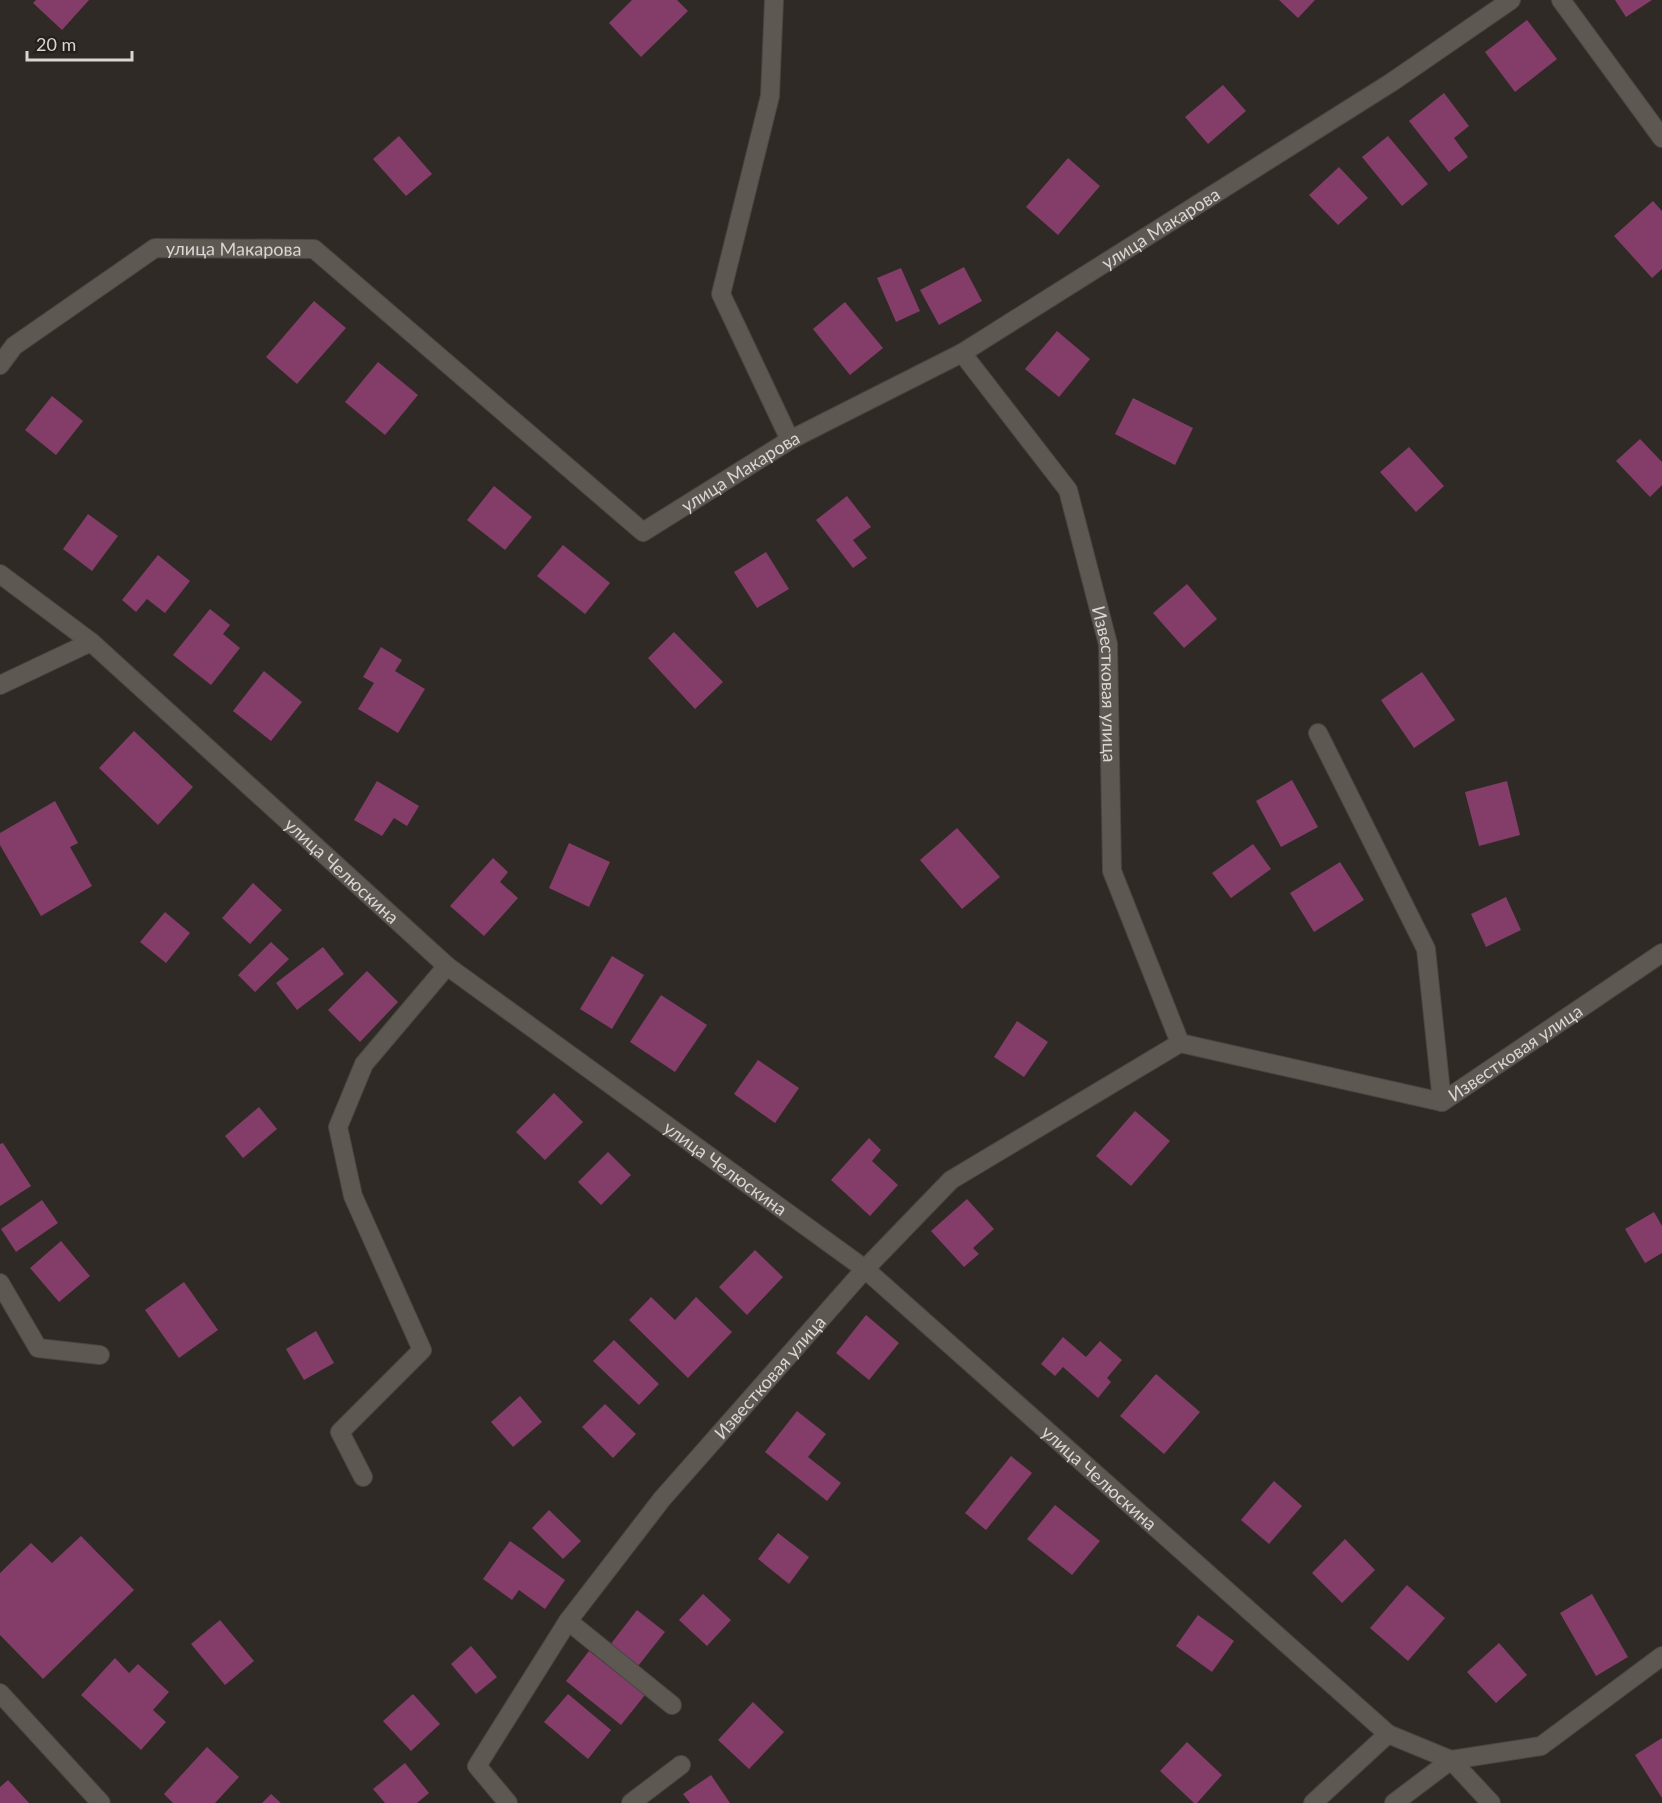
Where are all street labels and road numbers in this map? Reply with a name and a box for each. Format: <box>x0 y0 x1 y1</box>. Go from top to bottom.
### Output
street label: улица Макарова <box>1097 182 1224 273</box>
street label: улица Макарова <box>166 237 302 260</box>
street label: улица Макарова <box>677 426 803 516</box>
street label: Известковая улица <box>1088 603 1121 763</box>
street label: улица Челюскина <box>280 813 404 928</box>
street label: Известковая улица <box>1444 999 1586 1106</box>
street label: улица Челюскина <box>660 1116 791 1220</box>
street label: Известковая улица <box>709 1311 830 1443</box>
street label: улица Челюскина <box>1037 1420 1162 1535</box>

